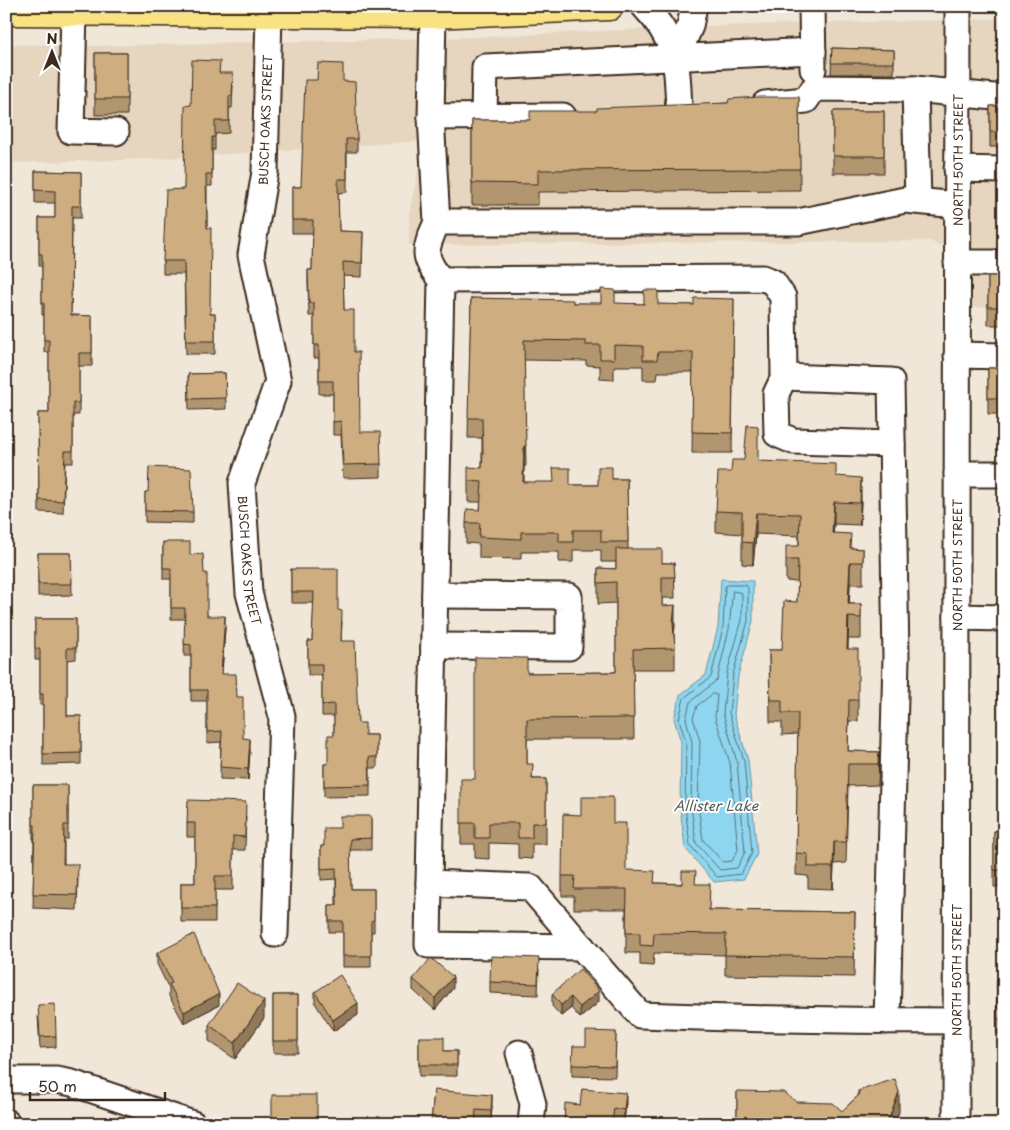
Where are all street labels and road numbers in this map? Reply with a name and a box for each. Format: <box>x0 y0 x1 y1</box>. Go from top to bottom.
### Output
street label: BUSCH OAKS STREET <box>254 54 276 186</box>
street label: NORTH 50TH STREET <box>949 93 967 226</box>
street label: BUSCH OAKS STREET <box>234 495 266 628</box>
street label: NORTH 50TH STREET <box>948 498 966 631</box>
street label: NORTH 50TH STREET <box>947 903 965 1036</box>

